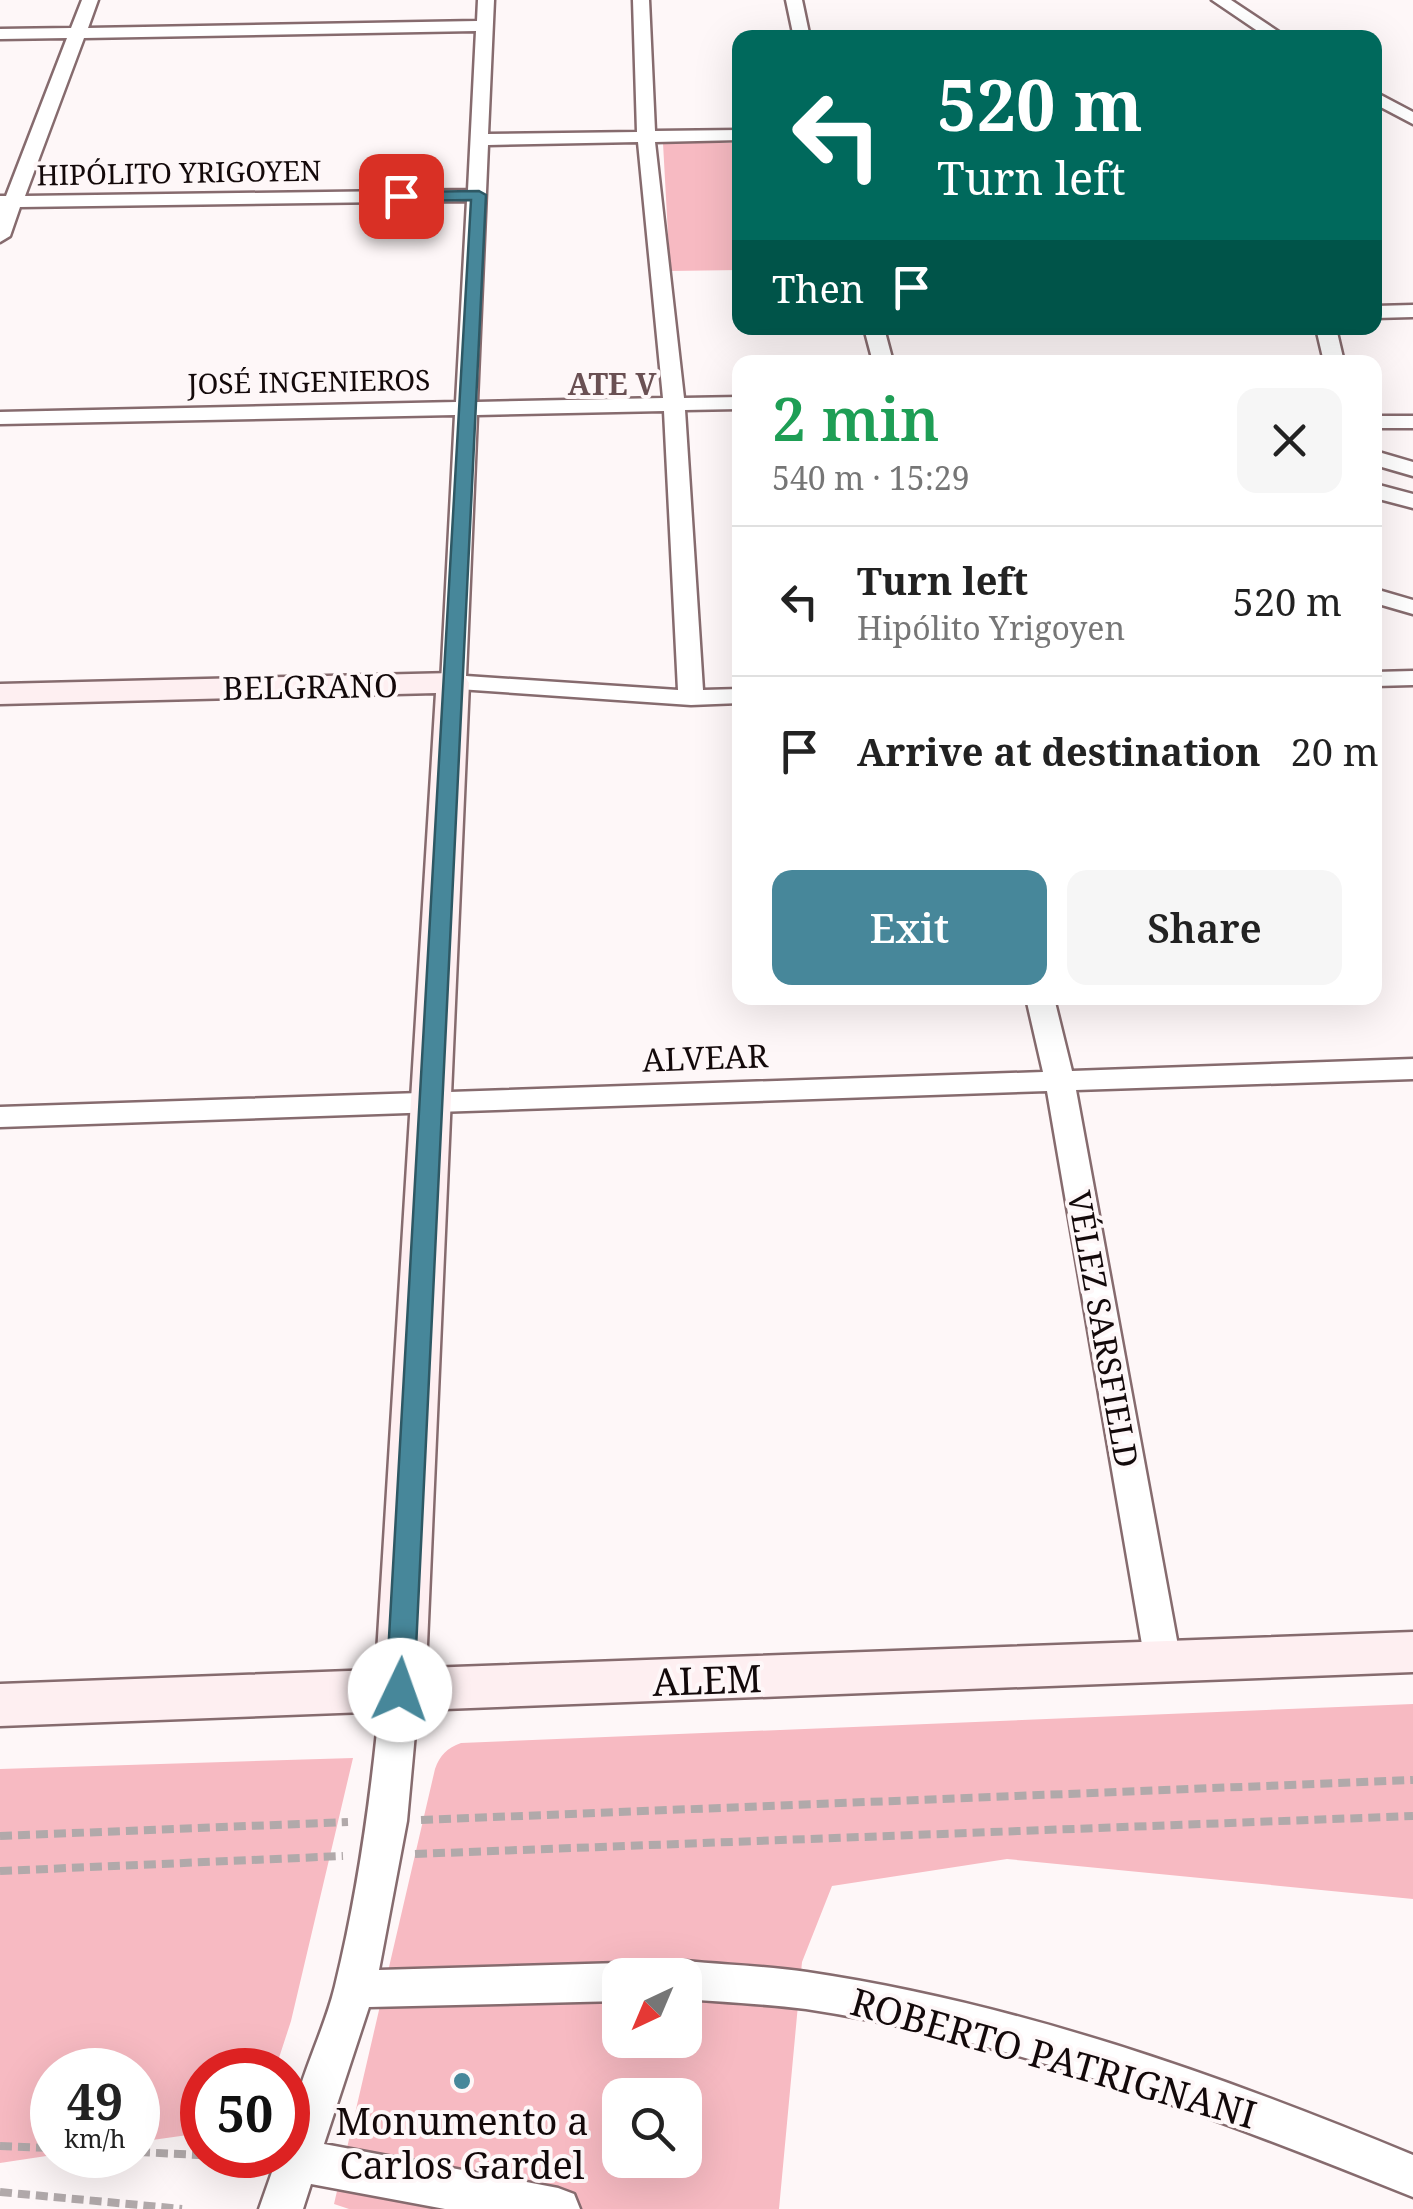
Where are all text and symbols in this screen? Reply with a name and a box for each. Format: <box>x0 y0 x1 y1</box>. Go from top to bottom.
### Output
text: 520 m <box>937 56 1143 152</box>
icon: left <box>772 70 902 200</box>
text: Turn left <box>937 147 1126 208</box>
street label: HIPÓLITO YRIGOYEN <box>36 151 322 193</box>
pin <box>359 154 444 239</box>
icon: arrive <box>374 169 429 224</box>
icon: arrive <box>884 260 939 315</box>
text: Then <box>772 262 864 314</box>
street label: JOSÉ INGENIEROS <box>186 360 431 402</box>
district label: ATE V <box>568 363 656 404</box>
text: 2 min <box>772 377 940 459</box>
button: close <box>1237 388 1342 493</box>
text: 540 m · 15:29 <box>772 456 970 499</box>
text: Turn left <box>857 554 1028 606</box>
icon: left <box>772 574 827 629</box>
text: 520 m <box>1232 575 1342 627</box>
text: Hipólito Yrigoyen <box>857 606 1125 649</box>
street label: BELGRANO <box>222 663 398 709</box>
icon: arrive <box>772 724 827 779</box>
text: Arrive at destination <box>857 725 1261 777</box>
text: 20 m <box>1291 725 1379 777</box>
button: Exit <box>772 870 1047 985</box>
button: Share <box>1067 870 1342 985</box>
street label: ALVEAR <box>641 1033 770 1081</box>
street label: VÉLEZ SARSFIELD <box>1059 1187 1149 1471</box>
position arrow <box>348 1638 452 1742</box>
street label: ALEM <box>651 1651 763 1707</box>
north arrow <box>602 1958 702 2058</box>
map controls <box>602 1958 702 2178</box>
street label: ROBERTO PATRIGNANI <box>845 1974 1263 2140</box>
speed limit sign: 50 <box>180 2048 310 2178</box>
text: 49 <box>67 2067 123 2135</box>
marker: Monumento a Carlos Gardel <box>451 2070 473 2092</box>
button: search <box>602 2078 702 2178</box>
place label: Monumento a Carlos Gardel <box>335 2094 589 2190</box>
text: km/h <box>64 2121 126 2155</box>

